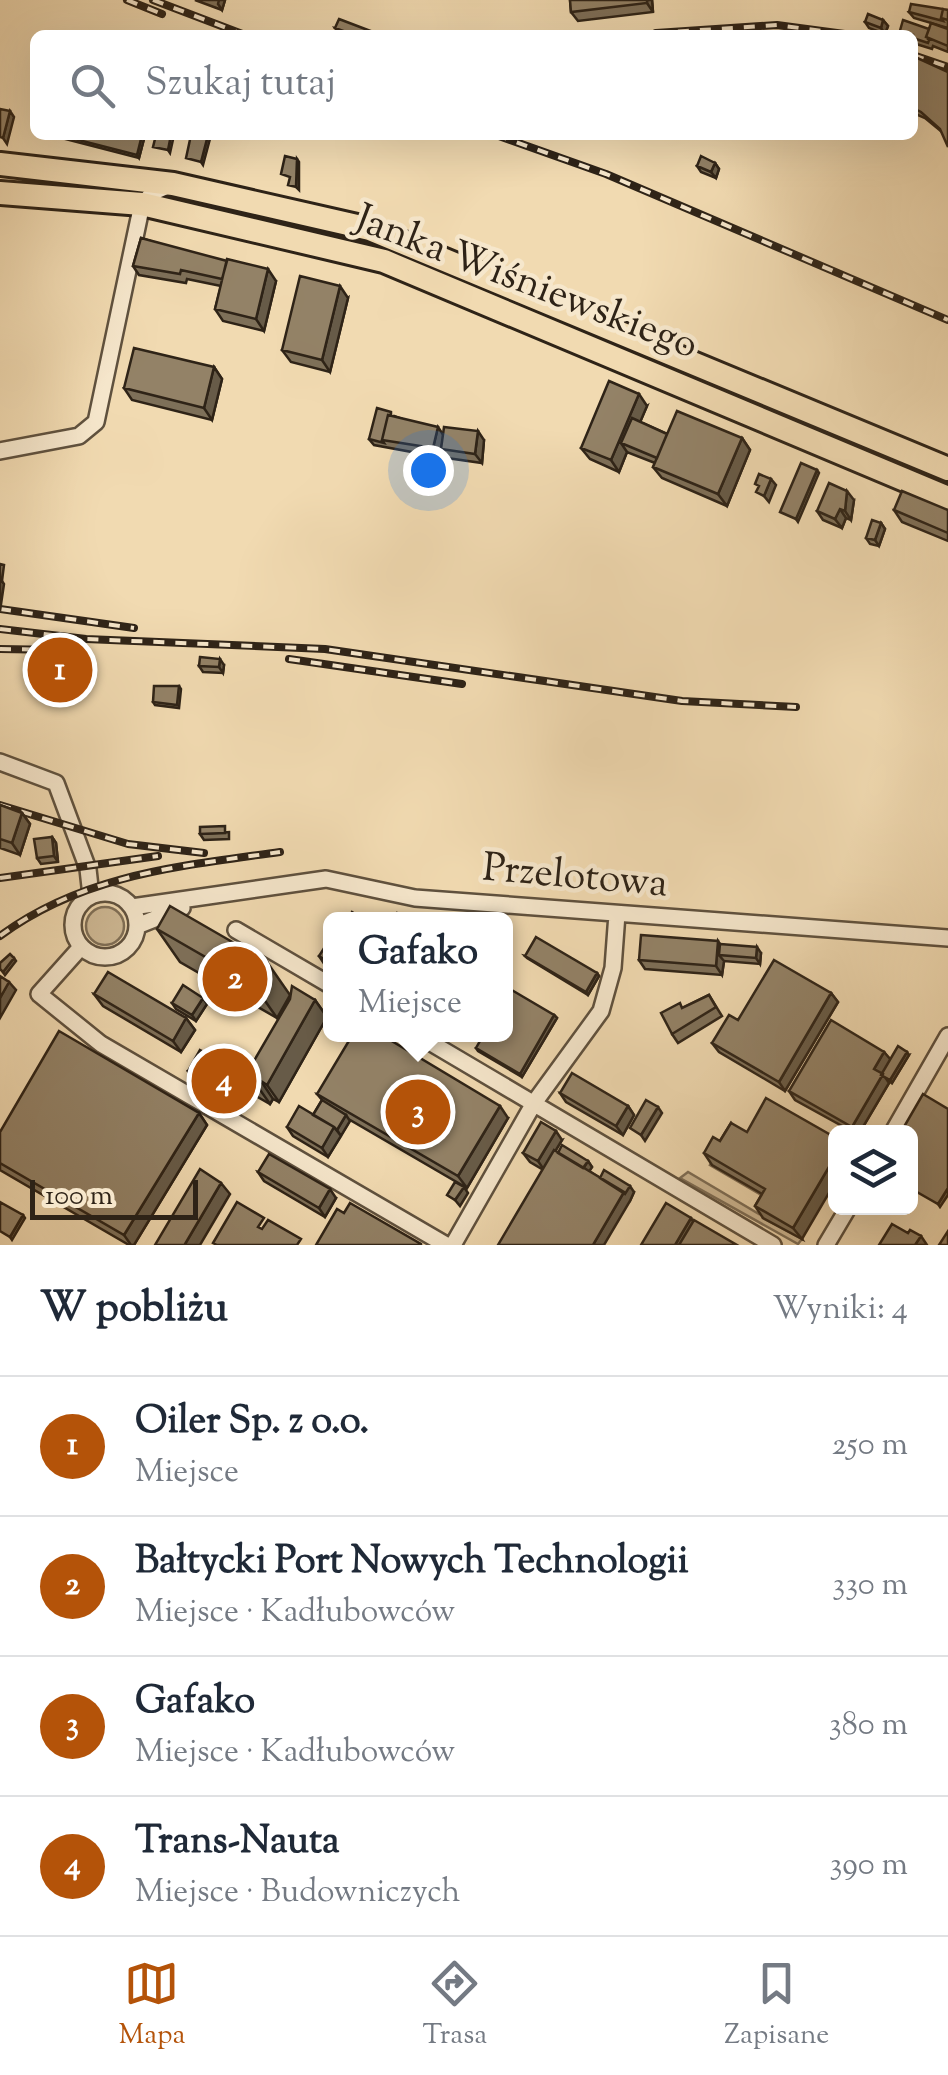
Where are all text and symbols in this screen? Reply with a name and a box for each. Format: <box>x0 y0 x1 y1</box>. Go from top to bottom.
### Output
search box <box>30 30 918 140</box>
icon: search <box>65 58 120 113</box>
text: Szukaj tutaj <box>145 58 336 112</box>
street label: Janka Wiśniewskiego <box>345 192 706 376</box>
your location <box>403 445 454 496</box>
pin: 1 <box>28 632 92 708</box>
street label: Przelotowa <box>480 842 670 914</box>
popup <box>323 912 513 1042</box>
text: Gafako <box>358 927 478 981</box>
pin: 2 <box>202 942 268 1016</box>
text: Miejsce <box>358 981 462 1027</box>
pin: 4 <box>192 1044 256 1118</box>
pin: 3 <box>386 1074 450 1150</box>
map controls <box>828 1125 918 1215</box>
button: layers <box>828 1125 918 1215</box>
scale bar <box>30 1175 198 1220</box>
text: 100 m <box>45 1177 113 1217</box>
text: W pobliżu <box>40 1280 228 1340</box>
text: Wyniki: 4 <box>773 1287 908 1333</box>
text: Oiler Sp. z o.o. <box>135 1396 369 1450</box>
text: 1 <box>67 1423 78 1469</box>
text: 250 m <box>832 1423 908 1469</box>
text: Miejsce <box>135 1450 239 1496</box>
text: Bałtycki Port Nowych Technologii <box>135 1536 688 1590</box>
text: 2 <box>65 1563 80 1609</box>
text: 330 m <box>832 1563 908 1609</box>
text: Miejsce · Kadłubowców <box>135 1590 455 1636</box>
text: Gafako <box>135 1676 255 1730</box>
text: 3 <box>66 1703 79 1749</box>
text: 380 m <box>829 1703 908 1749</box>
text: Miejsce · Kadłubowców <box>135 1730 455 1776</box>
text: Trans-Nauta <box>135 1816 339 1870</box>
text: 4 <box>64 1843 81 1889</box>
text: 390 m <box>830 1843 908 1889</box>
text: Miejsce · Budowniczych <box>135 1870 460 1916</box>
tab: Mapa <box>119 1956 185 2056</box>
tab: Trasa <box>423 1956 487 2056</box>
tab: Zapisane <box>724 1956 829 2056</box>

